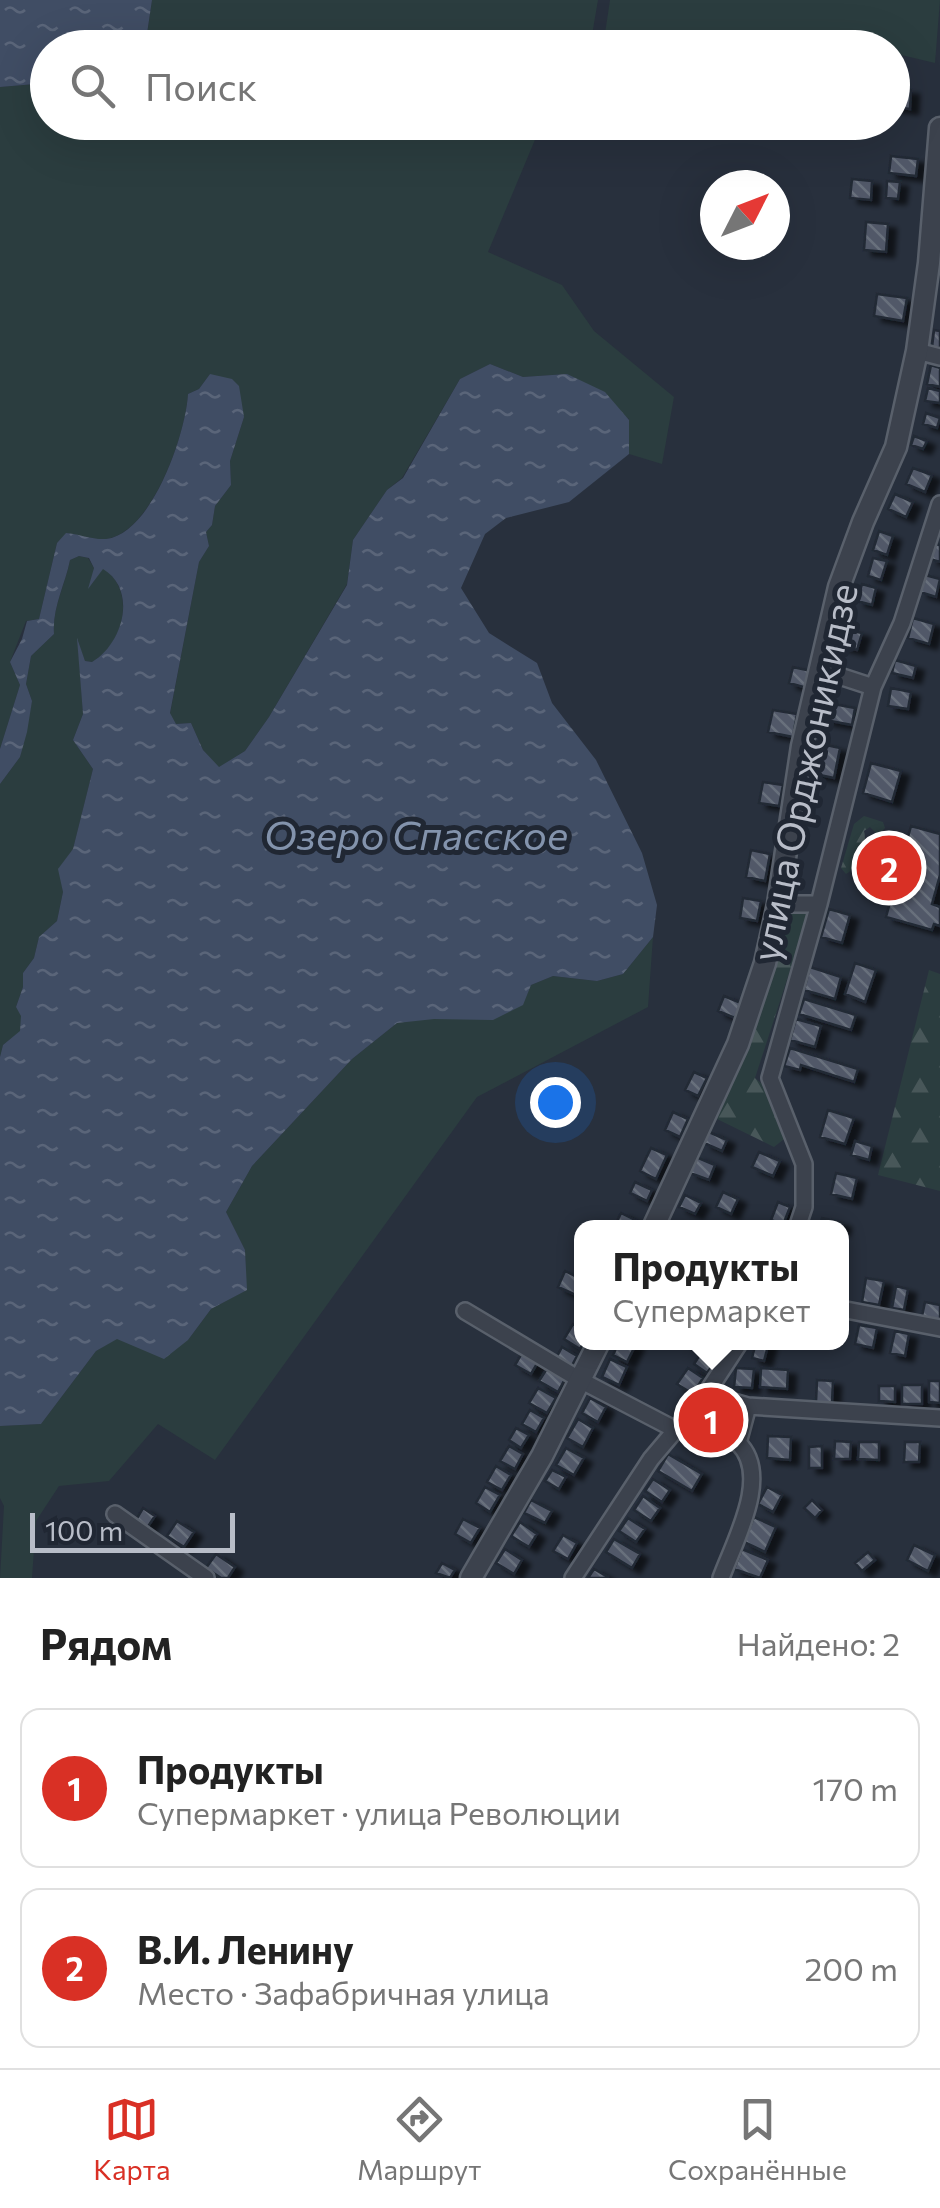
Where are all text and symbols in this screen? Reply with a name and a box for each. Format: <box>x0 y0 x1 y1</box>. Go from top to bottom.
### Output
search box <box>30 30 910 140</box>
icon: search <box>65 58 120 113</box>
text: Поиск <box>145 62 257 109</box>
north arrow <box>700 170 790 260</box>
street label: улица Орджоникидзе <box>740 579 866 965</box>
water label: Озеро Спасское <box>264 809 568 858</box>
pin: 2 <box>856 830 922 906</box>
your location <box>530 1077 581 1128</box>
popup <box>574 1220 849 1350</box>
text: Продукты <box>612 1242 799 1289</box>
text: Супермаркет <box>612 1289 811 1329</box>
pin: 1 <box>678 1382 744 1458</box>
scale bar <box>30 1508 235 1552</box>
text: 100 m <box>45 1513 123 1547</box>
text: Рядом <box>40 1617 172 1669</box>
text: Найдено: 2 <box>737 1623 900 1663</box>
text: Продукты <box>137 1745 324 1792</box>
text: 1 <box>67 1768 82 1808</box>
text: 170 m <box>813 1768 898 1808</box>
text: Супермаркет · улица Революции <box>137 1792 621 1832</box>
text: В.И. Ленину <box>137 1925 354 1972</box>
text: 2 <box>65 1948 84 1988</box>
text: 200 m <box>805 1948 898 1988</box>
text: Место · Зафабричная улица <box>137 1972 550 2012</box>
tab: Карта <box>93 2092 170 2186</box>
tab: Маршрут <box>357 2092 481 2186</box>
tab: Сохранённые <box>668 2092 847 2186</box>

